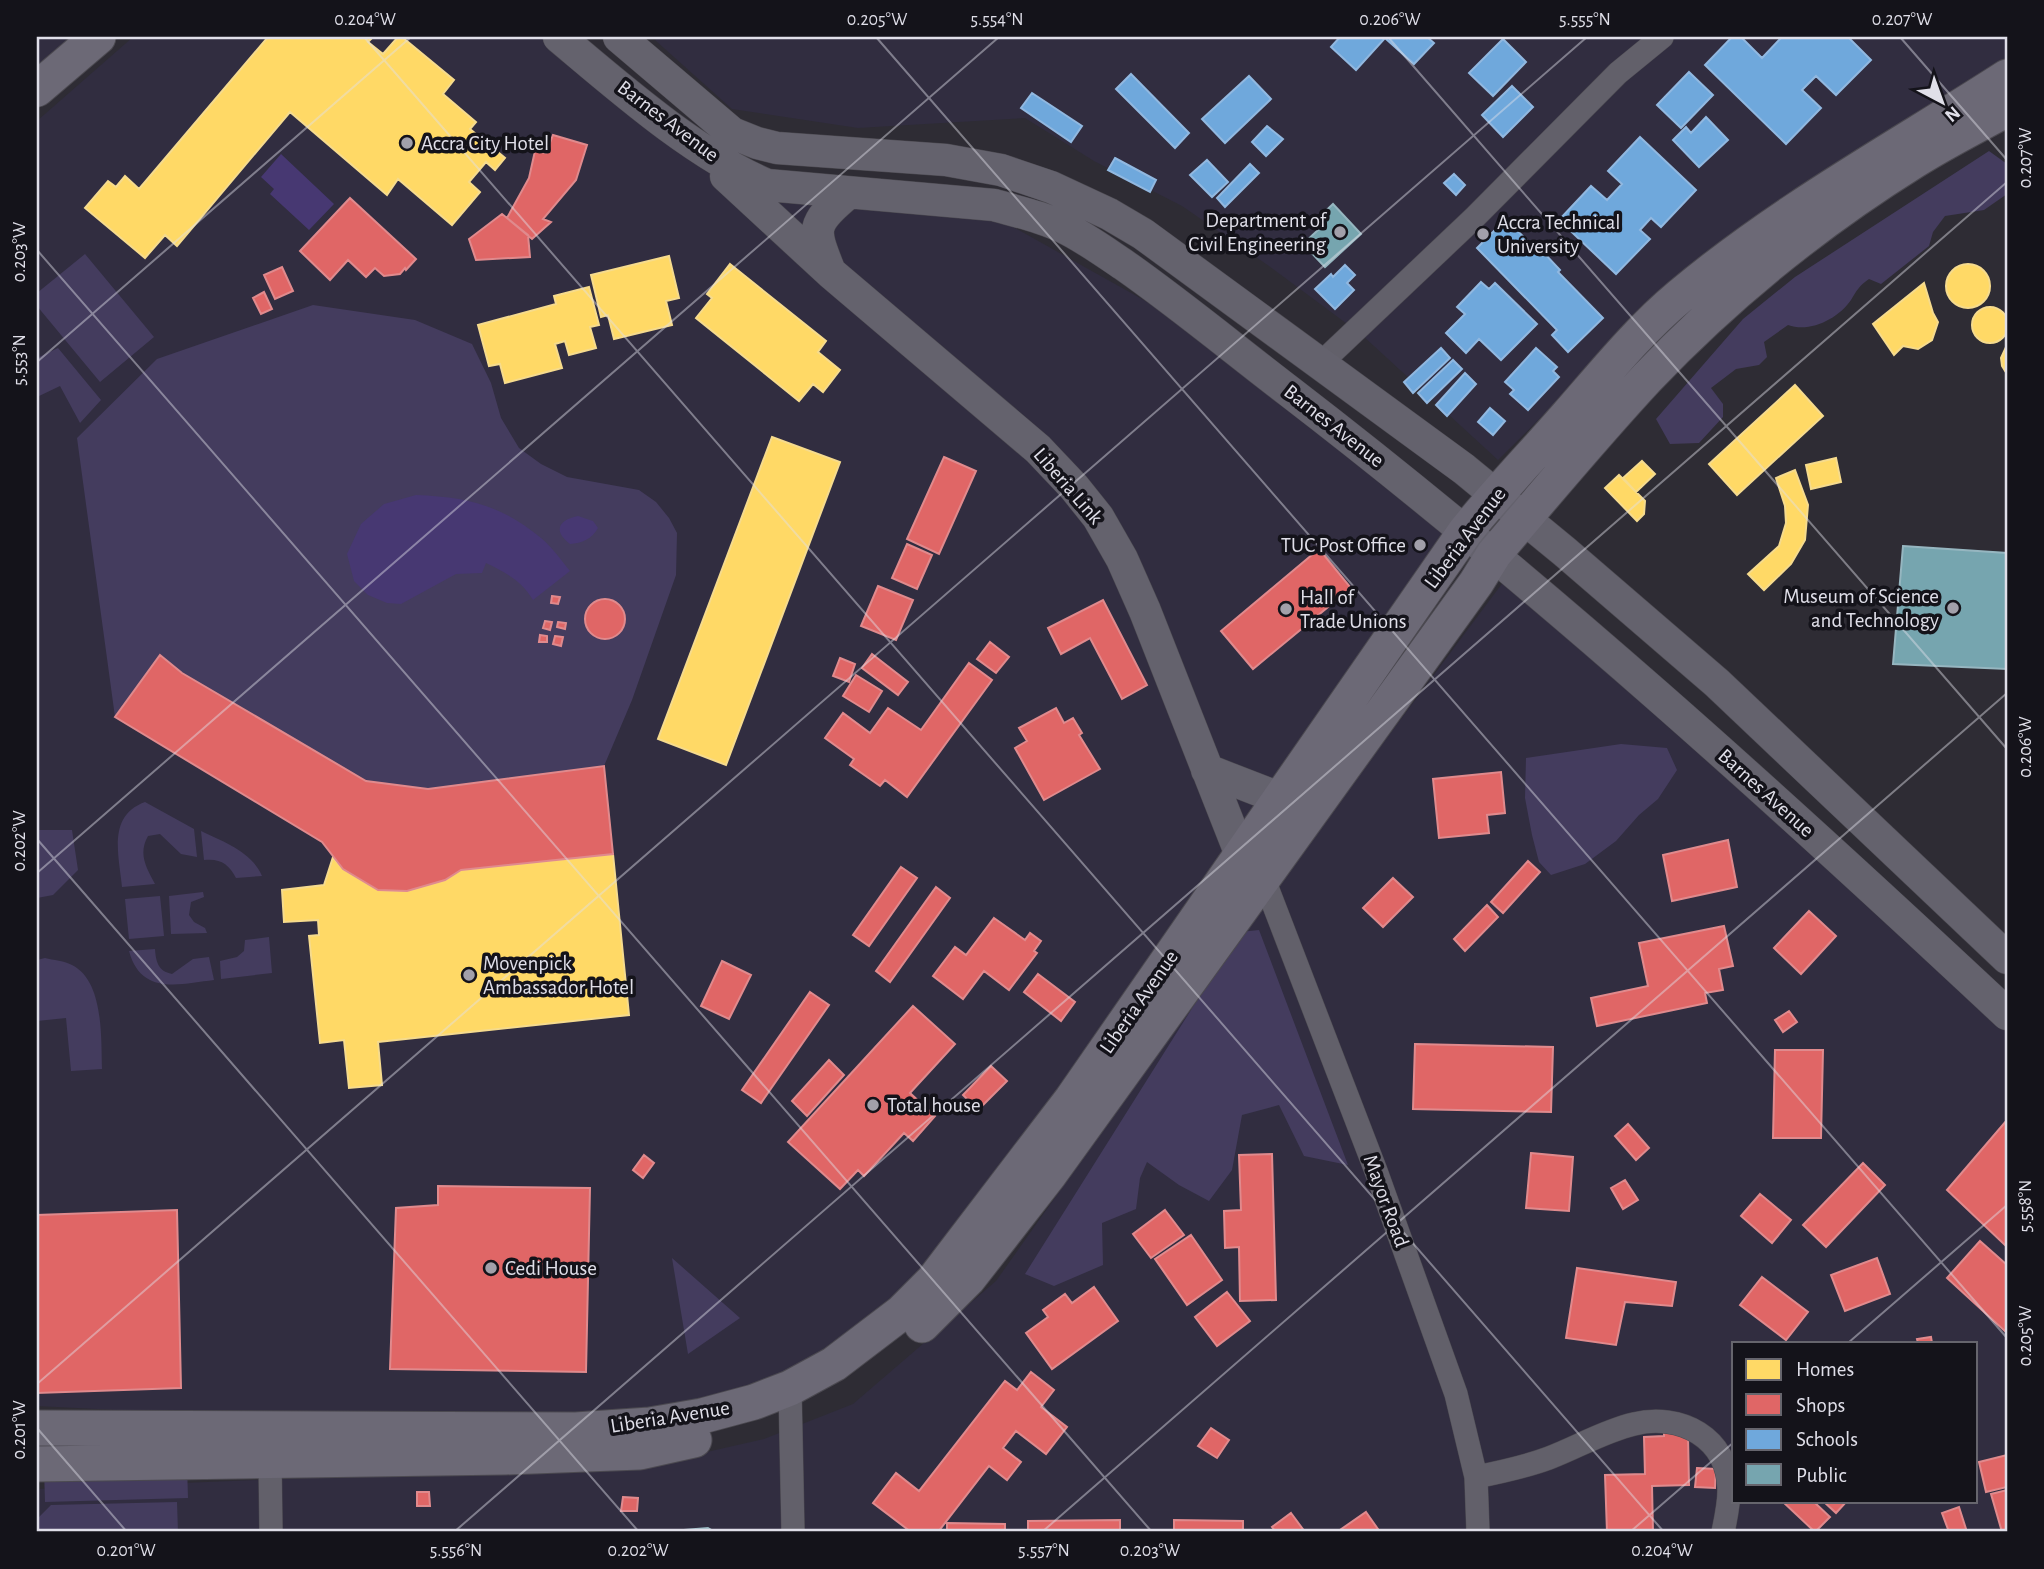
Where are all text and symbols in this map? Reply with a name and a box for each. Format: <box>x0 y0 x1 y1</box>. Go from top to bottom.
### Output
text: 0.204°W <box>334 11 396 29</box>
text: 0.205°W <box>847 11 907 29</box>
text: 5.554°N <box>971 11 1023 29</box>
text: 0.206°W <box>1359 11 1421 29</box>
text: 5.555°N <box>1559 11 1611 29</box>
text: 0.207°W <box>1872 11 1932 29</box>
north arrow <box>1908 66 1978 136</box>
street label: Barnes Avenue <box>614 76 722 166</box>
text: N <box>1941 102 1963 125</box>
text: 0.207°W <box>2017 128 2035 188</box>
place label: Accra City Hotel <box>421 133 549 154</box>
marker: Accra City Hotel <box>399 135 415 151</box>
place label: Department of Civil Engineering <box>1188 210 1328 255</box>
place label: Accra Technical University <box>1497 212 1621 257</box>
text: 0.203°W <box>11 222 29 282</box>
marker: Department of Civil Engineering <box>1332 224 1348 240</box>
marker: Accra Technical University <box>1475 226 1491 242</box>
text: 5.553°N <box>11 334 29 386</box>
street label: Barnes Avenue <box>1280 381 1388 471</box>
street label: Liberia Link <box>1029 444 1107 529</box>
street label: Liberia Avenue <box>1420 484 1510 592</box>
place label: TUC Post Office <box>1281 535 1406 556</box>
marker: TUC Post Office <box>1412 537 1428 553</box>
place label: Museum of Science and Technology <box>1783 586 1939 631</box>
place label: Hall of Trade Unions <box>1300 587 1407 632</box>
marker: Museum of Science and Technology <box>1945 600 1961 616</box>
marker: Hall of Trade Unions <box>1278 601 1294 617</box>
text: 0.206°W <box>2017 716 2035 778</box>
street label: Barnes Avenue <box>1714 745 1818 841</box>
text: 0.202°W <box>11 810 29 872</box>
street label: Liberia Avenue <box>1096 947 1182 1057</box>
place label: Movenpick Ambassador Hotel <box>483 953 634 998</box>
marker: Movenpick Ambassador Hotel <box>461 967 477 983</box>
place label: Total house <box>887 1095 981 1116</box>
marker: Total house <box>865 1097 881 1113</box>
street label: Mayor Road <box>1360 1152 1412 1250</box>
text: 5.558°N <box>2017 1180 2035 1232</box>
place label: Cedi House <box>505 1258 597 1279</box>
marker: Cedi House <box>483 1260 499 1276</box>
text: 0.205°W <box>2017 1306 2035 1366</box>
legend <box>1732 1342 1978 1502</box>
text: Homes <box>1796 1359 1854 1380</box>
text: Shops <box>1796 1395 1845 1416</box>
street label: Liberia Avenue <box>609 1397 731 1437</box>
text: 0.201°W <box>11 1400 29 1460</box>
text: Schools <box>1796 1429 1858 1450</box>
text: Public <box>1796 1465 1846 1486</box>
text: 0.201°W <box>96 1542 156 1560</box>
text: 5.556°N <box>430 1542 482 1560</box>
text: 0.202°W <box>607 1542 669 1560</box>
text: 5.557°N <box>1018 1542 1070 1560</box>
text: 0.203°W <box>1120 1542 1180 1560</box>
text: 0.204°W <box>1631 1542 1693 1560</box>

